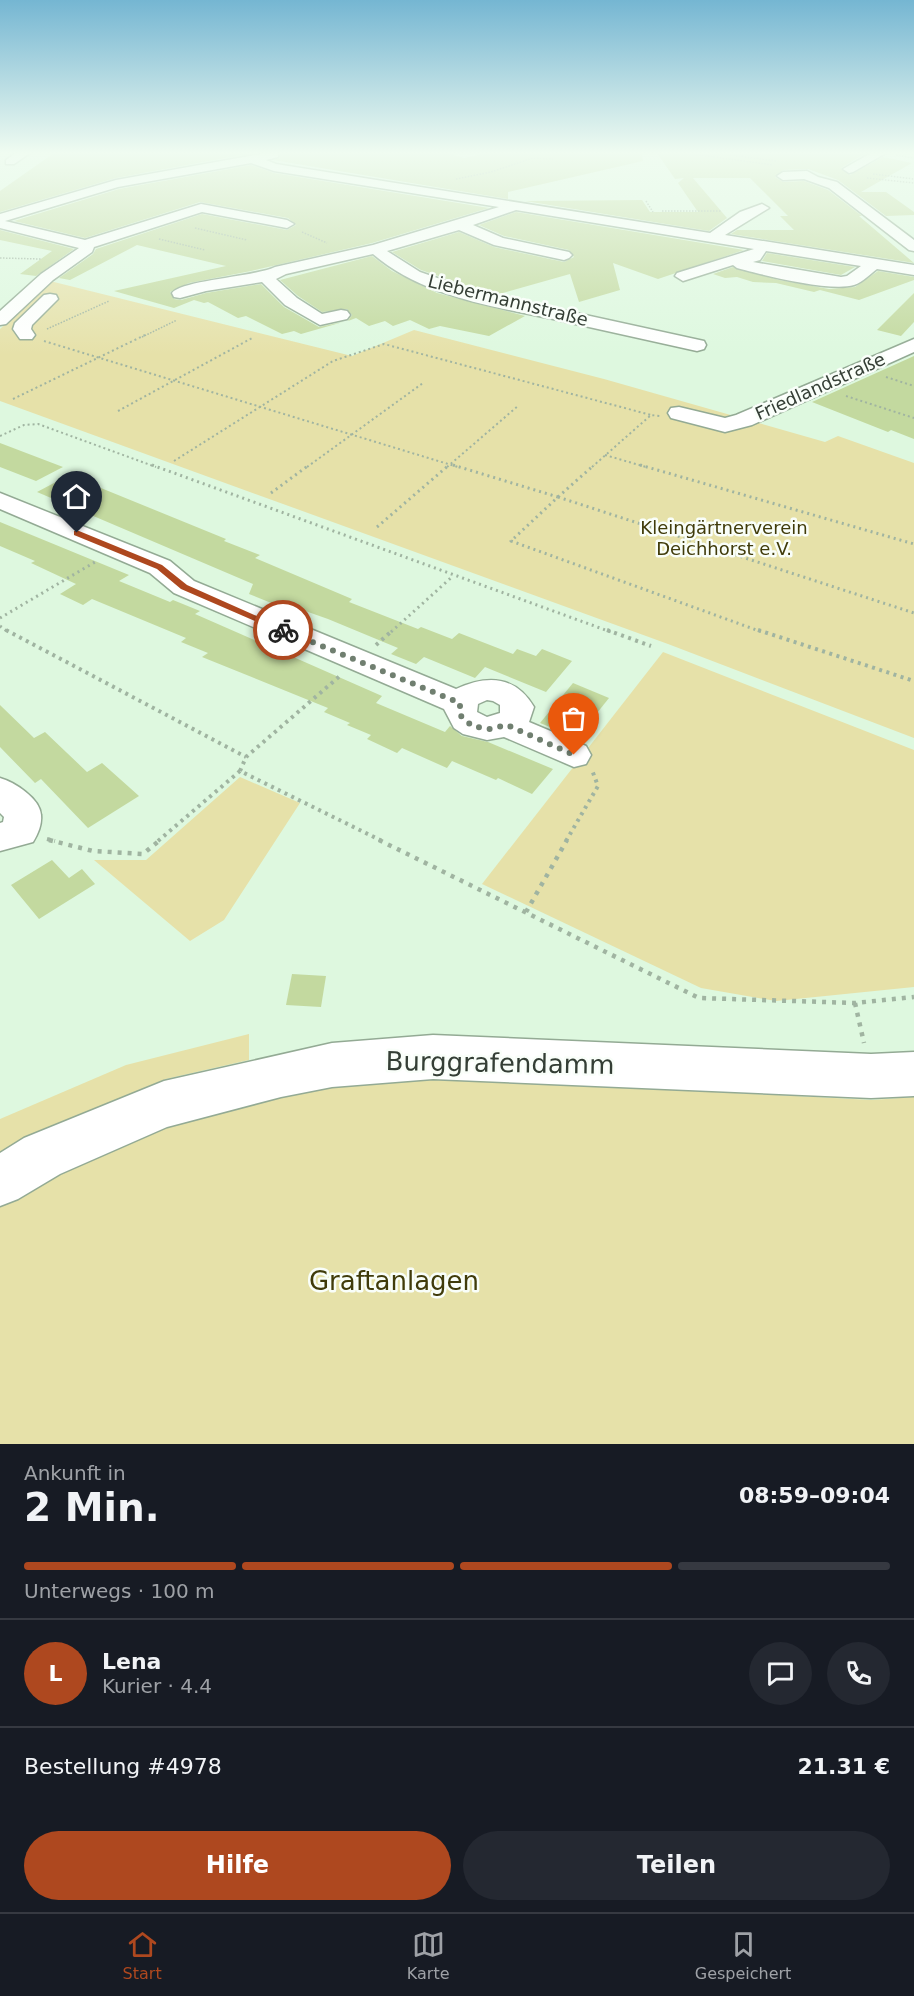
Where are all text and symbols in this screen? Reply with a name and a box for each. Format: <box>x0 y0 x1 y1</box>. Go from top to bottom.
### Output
street label: Liebermannstraße <box>426 270 590 330</box>
street label: Friedlandstraße <box>752 348 888 424</box>
pin <box>51 471 102 533</box>
icon: home <box>60 480 93 513</box>
park label: Kleingärtnerverein Deichhorst e.V. <box>640 517 808 559</box>
courier <box>253 600 313 660</box>
icon: bike <box>267 614 300 647</box>
pin <box>548 693 599 755</box>
icon: bag <box>557 702 590 735</box>
street label: Burggrafendamm <box>385 1046 615 1080</box>
park label: Graftanlagen <box>309 1266 479 1296</box>
text: Ankunft in <box>24 1461 126 1485</box>
text: 08:59–09:04 <box>739 1483 890 1508</box>
text: 2 Min. <box>24 1485 159 1530</box>
text: Unterwegs · 100 m <box>24 1579 215 1603</box>
button: chat <box>749 1642 812 1705</box>
button: phone <box>827 1642 890 1705</box>
text: Lena <box>102 1649 161 1674</box>
text: L <box>48 1661 63 1686</box>
text: Kurier · 4.4 <box>102 1674 212 1698</box>
text: Bestellung #4978 <box>24 1754 222 1779</box>
text: 21.31 € <box>797 1754 890 1779</box>
button: Hilfe <box>24 1831 451 1900</box>
button: Teilen <box>463 1831 890 1900</box>
tab: Start <box>123 1928 162 1983</box>
tab: Karte <box>407 1928 450 1983</box>
tab: Gespeichert <box>695 1928 791 1983</box>

